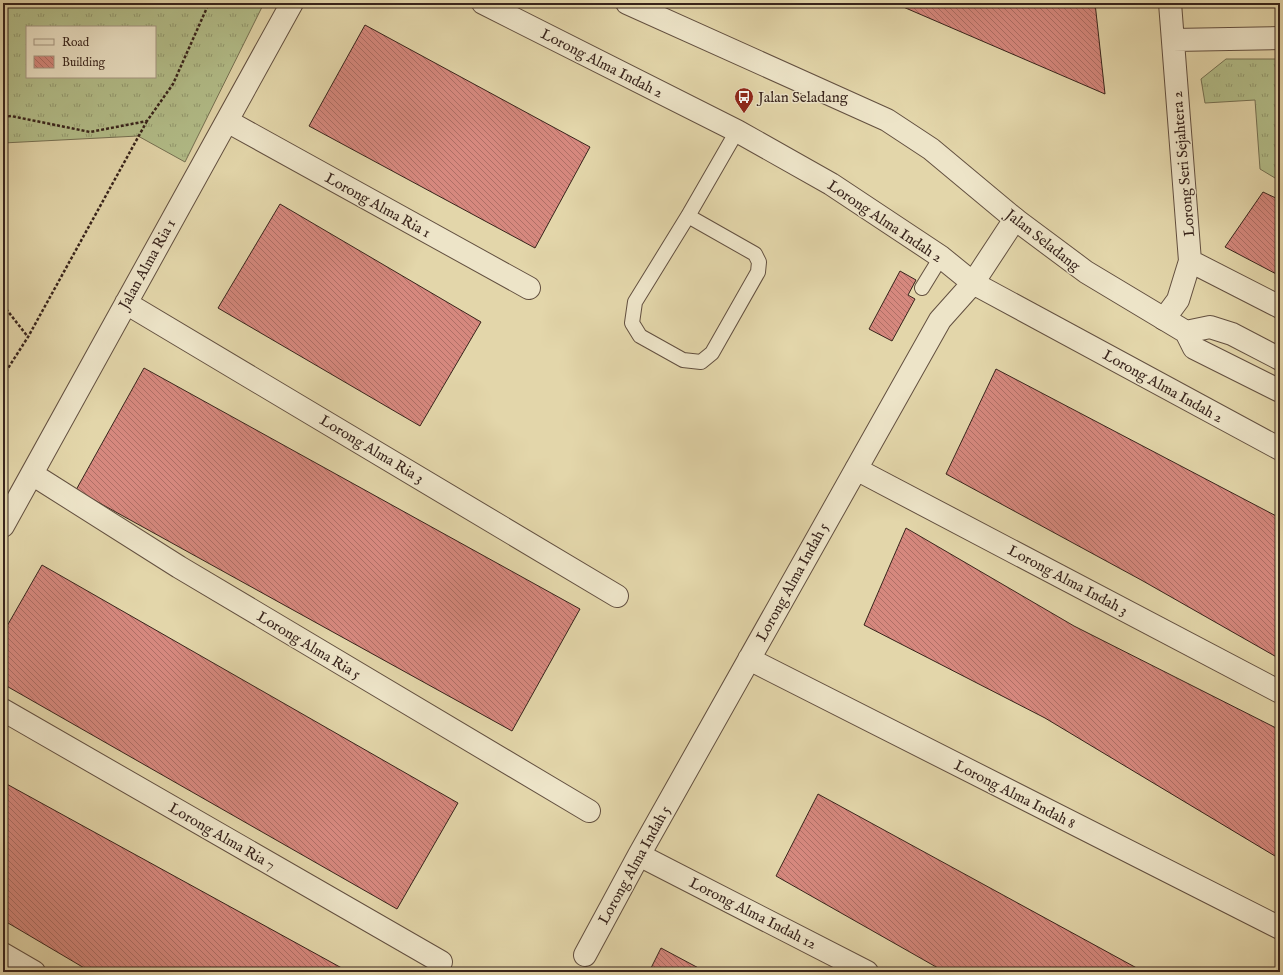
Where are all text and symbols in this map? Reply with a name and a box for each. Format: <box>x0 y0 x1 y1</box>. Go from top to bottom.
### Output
street label: Lorong Alma Indah 2 <box>537 24 666 102</box>
legend <box>26 26 156 78</box>
text: Road <box>62 35 90 50</box>
text: Building <box>62 55 106 70</box>
bus stop icon: Jalan Seladang <box>733 86 755 114</box>
place label: Jalan Seladang <box>756 88 849 107</box>
street label: Lorong Seri Sejahtera 2 <box>1168 90 1199 238</box>
street label: Lorong Alma Ria 1 <box>322 169 434 242</box>
street label: Lorong Alma Indah 2 <box>824 176 946 267</box>
street label: Jalan Seladang <box>1000 204 1085 276</box>
street label: Jalan Alma Ria 1 <box>114 216 180 314</box>
street label: Lorong Alma Indah 2 <box>1099 345 1226 427</box>
street label: Lorong Alma Ria 3 <box>316 411 427 488</box>
street label: Lorong Alma Indah 5 <box>752 519 833 645</box>
street label: Lorong Alma Indah 3 <box>1005 541 1131 620</box>
street label: Lorong Alma Ria 5 <box>253 607 365 684</box>
street label: Lorong Alma Indah 8 <box>951 756 1079 833</box>
street label: Lorong Alma Ria 7 <box>165 798 278 875</box>
street label: Lorong Alma Indah 5 <box>594 802 675 928</box>
street label: Lorong Alma Indah 12 <box>686 873 820 954</box>

